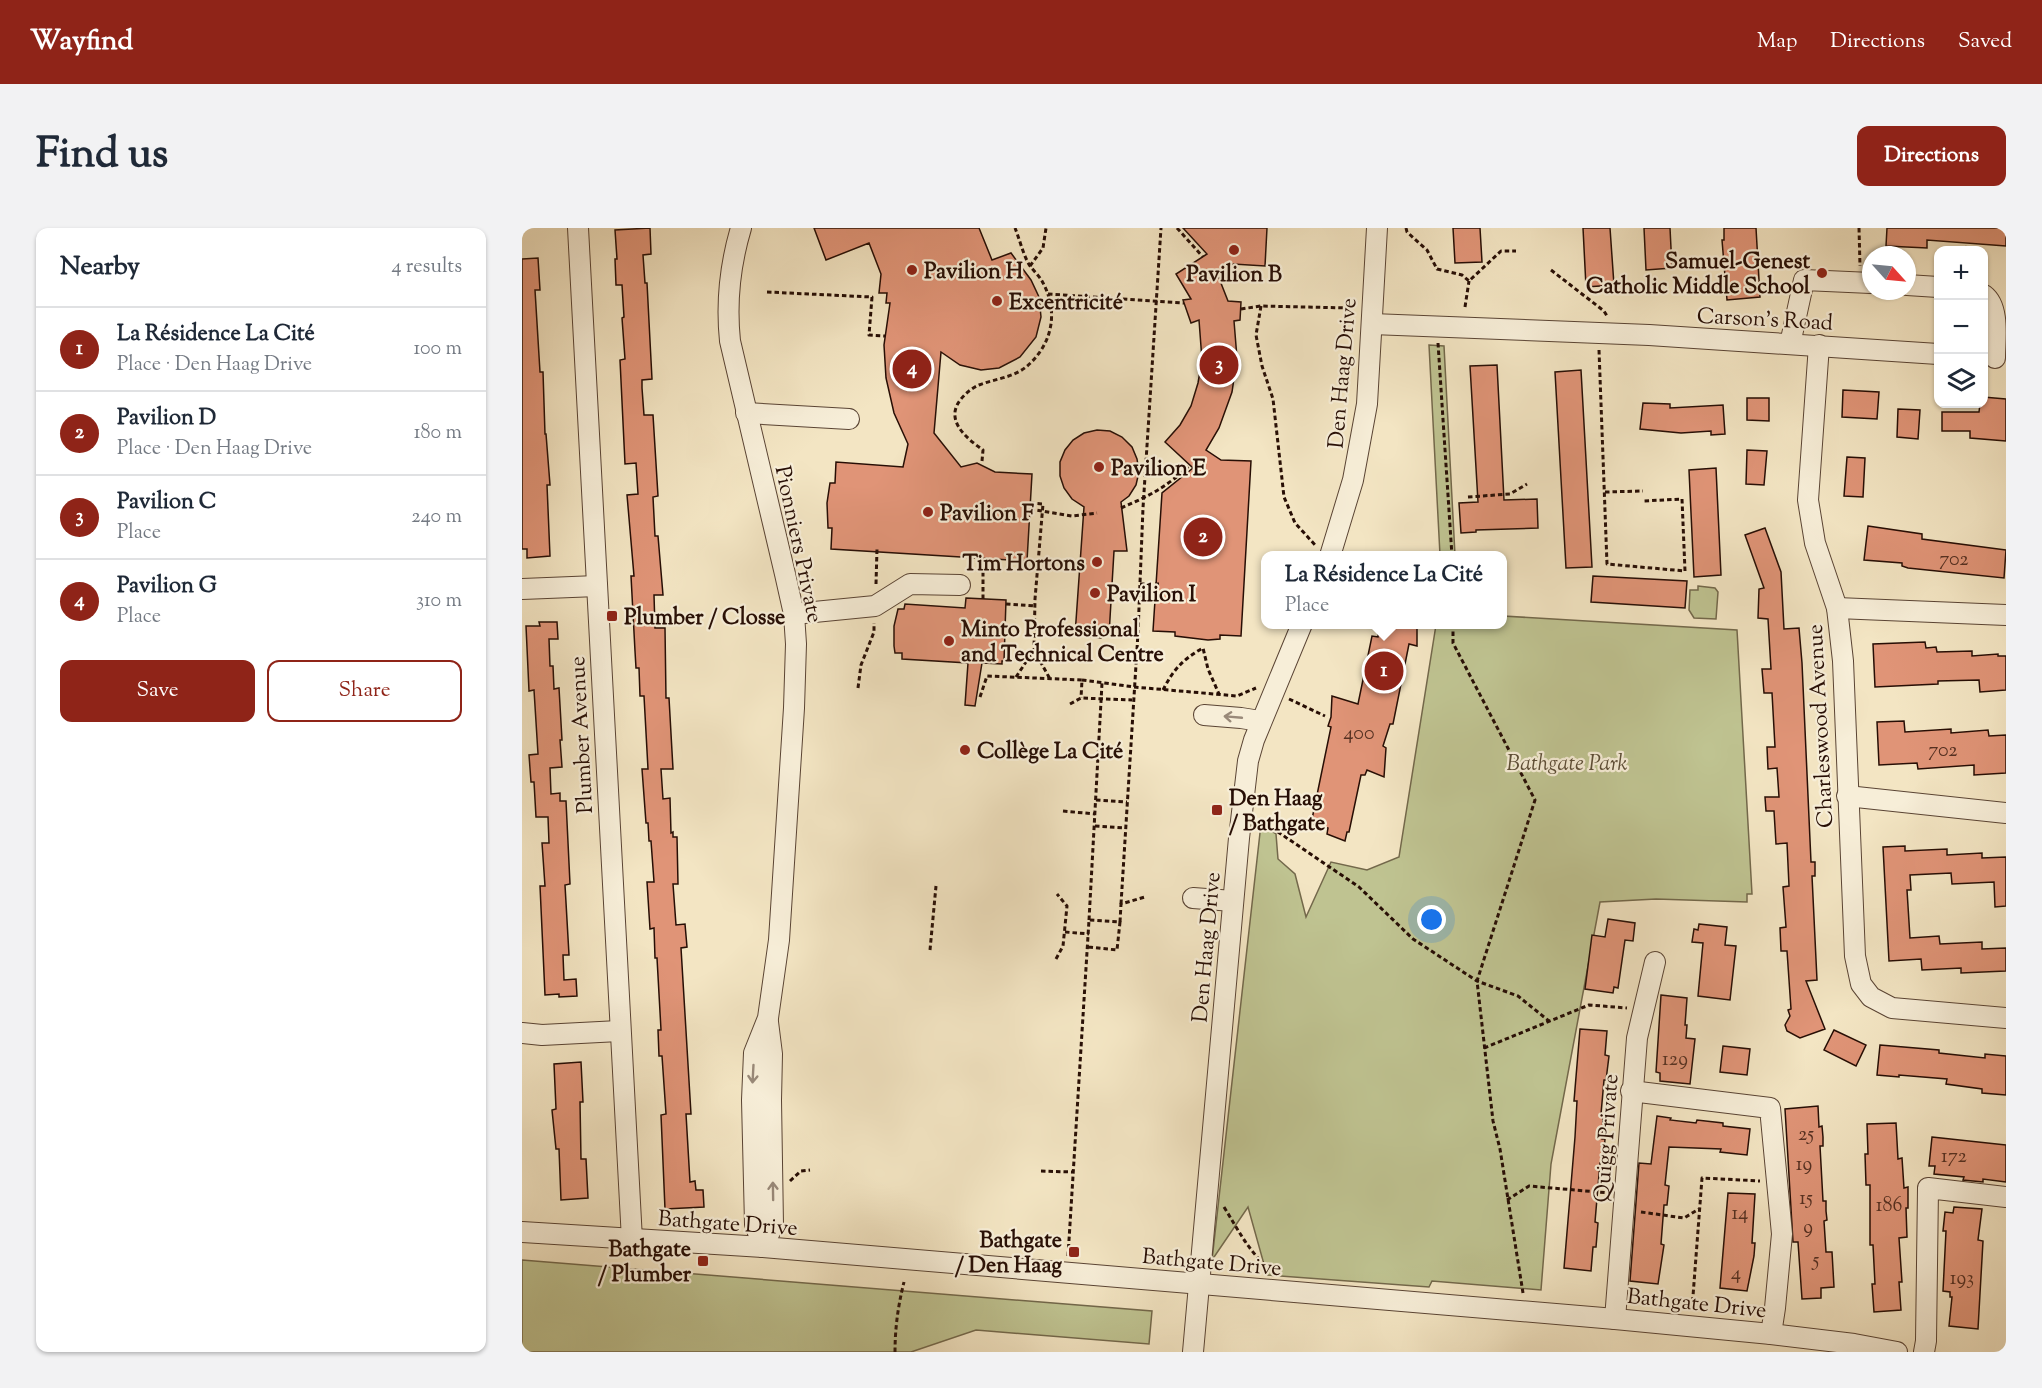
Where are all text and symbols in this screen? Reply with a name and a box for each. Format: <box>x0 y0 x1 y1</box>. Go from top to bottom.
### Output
text: Wayfind <box>30 22 133 62</box>
text: Map <box>1757 27 1797 57</box>
text: Directions <box>1830 27 1925 57</box>
text: Saved <box>1958 27 2012 57</box>
text: Find us <box>36 126 168 186</box>
button: Directions <box>1857 126 2006 186</box>
marker: Pavilion B <box>1227 243 1241 257</box>
north arrow <box>1862 246 1916 300</box>
map controls <box>1934 246 1988 408</box>
button: + <box>1934 246 1988 300</box>
place label: Samuel-Genest Catholic Middle School <box>1586 247 1811 304</box>
text: Nearby <box>60 249 140 286</box>
text: 4 results <box>391 253 462 282</box>
place label: Pavilion H <box>924 257 1024 289</box>
place label: Pavilion B <box>1186 260 1282 292</box>
marker: Pavilion H <box>905 263 919 277</box>
marker: Samuel-Genest Catholic Middle School <box>1815 266 1829 280</box>
place label: Excentricité <box>1009 288 1123 320</box>
marker: Excentricité <box>990 294 1004 308</box>
street label: Den Haag Drive <box>1321 297 1367 450</box>
button: − <box>1934 300 1988 354</box>
street label: Carson's Road <box>1696 301 1834 341</box>
text: La Résidence La Cité <box>117 319 315 351</box>
text: 1 <box>76 335 83 364</box>
text: 100 m <box>413 335 462 364</box>
pin: 3 <box>1200 342 1238 388</box>
pin: 4 <box>892 346 932 392</box>
text: Place · Den Haag Drive <box>117 351 312 380</box>
button: layers <box>1934 354 1988 408</box>
text: Pavilion D <box>117 403 216 435</box>
text: 2 <box>75 419 84 448</box>
text: 180 m <box>414 419 462 448</box>
text: Place · Den Haag Drive <box>117 435 312 464</box>
place label: Pavilion E <box>1111 454 1207 486</box>
marker: Pavilion E <box>1092 460 1106 474</box>
street label: Pionniers Private <box>765 463 829 626</box>
text: Pavilion C <box>117 487 216 519</box>
place label: Pavilion F <box>940 499 1035 531</box>
text: 3 <box>75 503 84 532</box>
text: 240 m <box>411 503 462 532</box>
marker: Pavilion F <box>921 505 935 519</box>
pin: 2 <box>1184 514 1222 560</box>
text: Place <box>117 519 161 548</box>
house number: 702 <box>1939 546 1969 575</box>
place label: Tim Hortons <box>963 549 1085 581</box>
popup <box>1261 551 1507 629</box>
marker: Tim Hortons <box>1090 555 1104 569</box>
text: La Résidence La Cité <box>1285 560 1483 592</box>
text: Pavilion G <box>117 571 217 603</box>
place label: Pavilion I <box>1107 580 1197 612</box>
marker: Pavilion I <box>1088 586 1102 600</box>
text: 4 <box>74 587 85 616</box>
text: 310 m <box>416 587 462 616</box>
text: Place <box>1285 592 1329 621</box>
text: Place <box>117 603 161 632</box>
place label: Plumber / Closse <box>624 603 785 635</box>
marker: Plumber / Closse <box>605 609 619 623</box>
place label: Minto Professional and Technical Centre <box>961 615 1164 672</box>
street label: Charleswood Avenue <box>1801 623 1843 829</box>
marker: Minto Professional and Technical Centre <box>942 634 956 648</box>
pin: 1 <box>1364 648 1404 694</box>
street label: Plumber Avenue <box>563 655 603 814</box>
button: Save <box>60 660 255 722</box>
button: Share <box>267 660 462 722</box>
one-way arrow <box>1223 711 1243 722</box>
house number: 400 <box>1343 720 1375 749</box>
place label: Collège La Cité <box>977 737 1123 769</box>
house number: 702 <box>1928 737 1958 766</box>
marker: Collège La Cité <box>958 743 972 757</box>
park label: Bathgate Park <box>1506 749 1628 781</box>
place label: Den Haag / Bathgate <box>1229 784 1325 841</box>
marker: Den Haag / Bathgate <box>1210 803 1224 817</box>
street label: Den Haag Drive <box>1185 871 1231 1024</box>
your location <box>1417 905 1446 934</box>
house number: 129 <box>1662 1046 1688 1075</box>
one-way arrow <box>747 1063 758 1083</box>
street label: Quigg Private <box>1588 1073 1628 1204</box>
house number: 25 <box>1798 1121 1814 1150</box>
house number: 172 <box>1941 1143 1967 1172</box>
house number: 19 <box>1796 1151 1812 1180</box>
one-way arrow <box>767 1182 779 1202</box>
house number: 15 <box>1799 1185 1813 1214</box>
house number: 186 <box>1876 1192 1902 1221</box>
house number: 14 <box>1732 1200 1748 1229</box>
street label: Bathgate Drive <box>657 1204 799 1246</box>
house number: 9 <box>1803 1214 1813 1243</box>
place label: Bathgate / Den Haag <box>955 1226 1062 1283</box>
place label: Bathgate / Plumber <box>598 1235 692 1292</box>
street label: Bathgate Drive <box>1141 1242 1283 1286</box>
marker: Bathgate / Den Haag <box>1067 1245 1081 1259</box>
house number: 5 <box>1812 1247 1820 1276</box>
marker: Bathgate / Plumber <box>696 1254 710 1268</box>
house number: 4 <box>1731 1260 1741 1289</box>
house number: 193 <box>1950 1265 1974 1294</box>
street label: Bathgate Drive <box>1625 1282 1768 1328</box>

